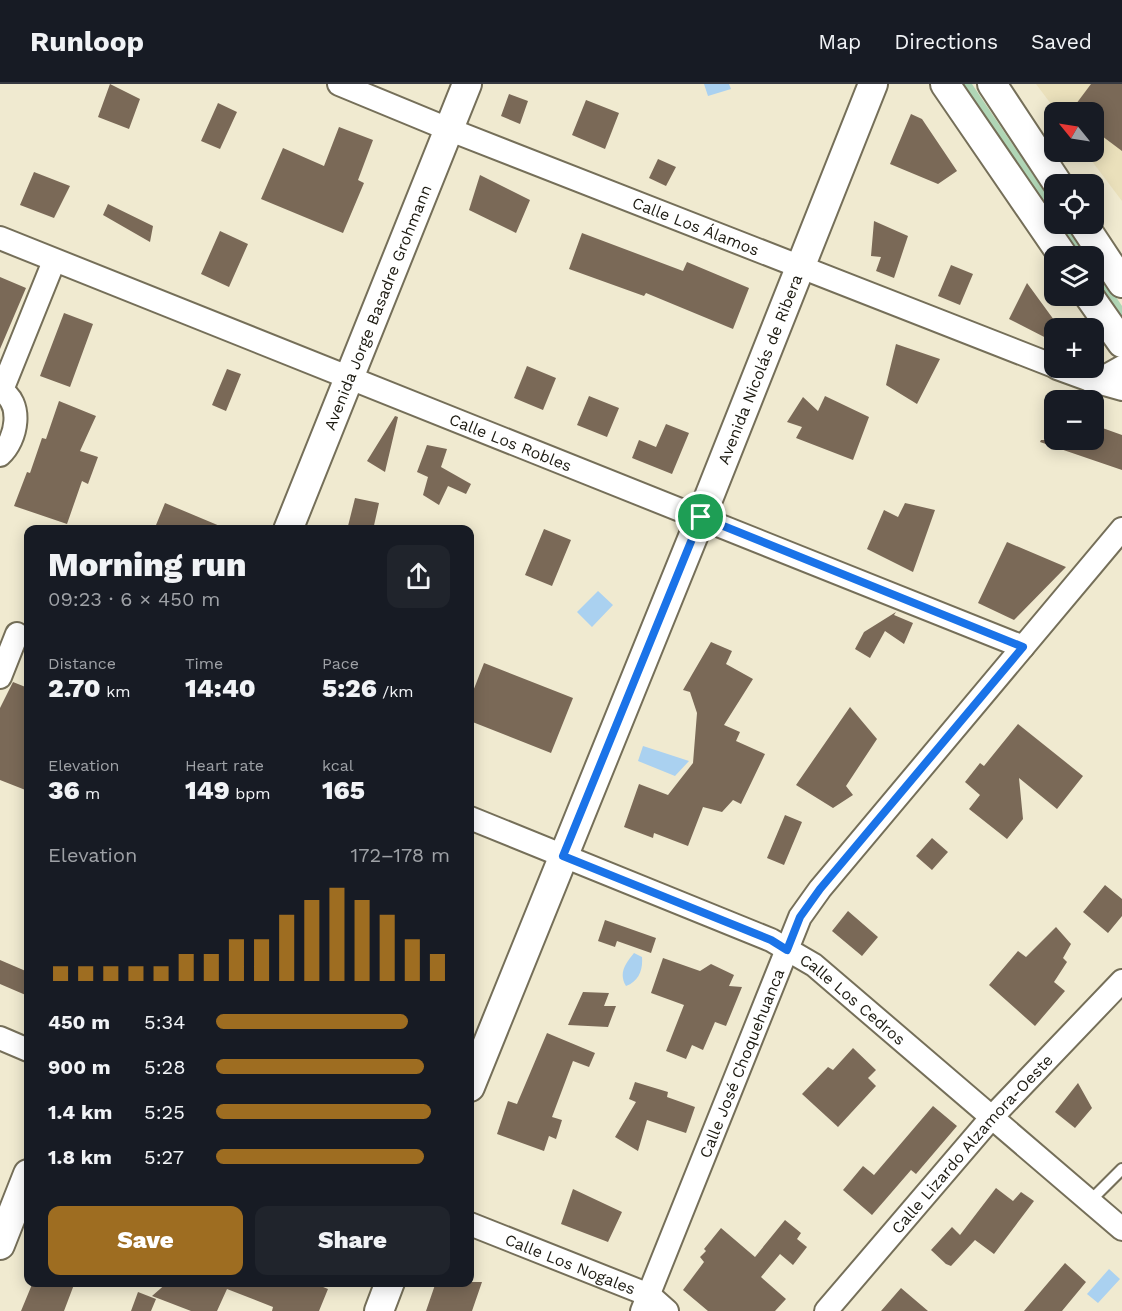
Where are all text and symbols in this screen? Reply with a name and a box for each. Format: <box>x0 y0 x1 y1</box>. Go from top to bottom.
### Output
text: Runloop <box>30 25 144 58</box>
text: Map <box>818 29 861 54</box>
text: Directions <box>894 29 998 54</box>
text: Saved <box>1031 29 1092 54</box>
north arrow <box>1044 102 1104 162</box>
map controls <box>1044 102 1104 450</box>
button: locate <box>1044 174 1104 234</box>
street label: Avenida Jorge Basadre Grohmann <box>320 182 436 433</box>
street label: Calle Los Álamos <box>629 193 762 260</box>
button: layers <box>1044 246 1104 306</box>
street label: Avenida Nicolás de Ribera <box>714 272 806 467</box>
button: + <box>1044 318 1104 378</box>
button: − <box>1044 390 1104 450</box>
street label: Calle Los Robles <box>447 410 574 476</box>
pin <box>675 491 726 542</box>
icon: arrive <box>684 500 717 533</box>
text: Morning run <box>48 545 247 584</box>
button: share <box>387 545 450 608</box>
text: 09:23 · 6 × 450 m <box>48 587 220 611</box>
text: Distance <box>48 654 116 673</box>
text: Time <box>185 654 223 673</box>
text: Pace <box>322 654 359 673</box>
text: 2.70 <box>48 673 101 703</box>
text: 14:40 <box>185 673 256 703</box>
text: 5:26 <box>322 673 377 703</box>
text: km <box>101 682 130 701</box>
text: /km <box>377 682 414 701</box>
text: Elevation <box>48 756 119 775</box>
text: Heart rate <box>185 756 264 775</box>
text: kcal <box>322 756 354 775</box>
text: 36 <box>48 775 80 805</box>
text: 149 <box>185 775 230 805</box>
text: 165 <box>322 775 365 805</box>
text: m <box>80 784 100 803</box>
text: bpm <box>230 784 271 803</box>
text: Elevation <box>48 843 137 867</box>
text: 172–178 m <box>350 843 450 867</box>
street label: Calle Los Cedros <box>796 950 909 1049</box>
street label: Calle José Choquehuanca <box>695 966 788 1161</box>
text: 450 m <box>48 1010 110 1034</box>
text: 5:34 <box>144 1010 185 1034</box>
street label: Calle Lizardo Alzamora-Oeste <box>888 1050 1057 1238</box>
text: 900 m <box>48 1055 111 1079</box>
text: 5:28 <box>144 1055 186 1079</box>
text: 1.4 km <box>48 1100 112 1124</box>
text: 5:25 <box>144 1100 185 1124</box>
text: 1.8 km <box>48 1145 112 1169</box>
text: 5:27 <box>144 1145 184 1169</box>
button: Save <box>48 1206 243 1275</box>
button: Share <box>255 1206 450 1275</box>
street label: Calle Los Nogales <box>502 1230 638 1299</box>

